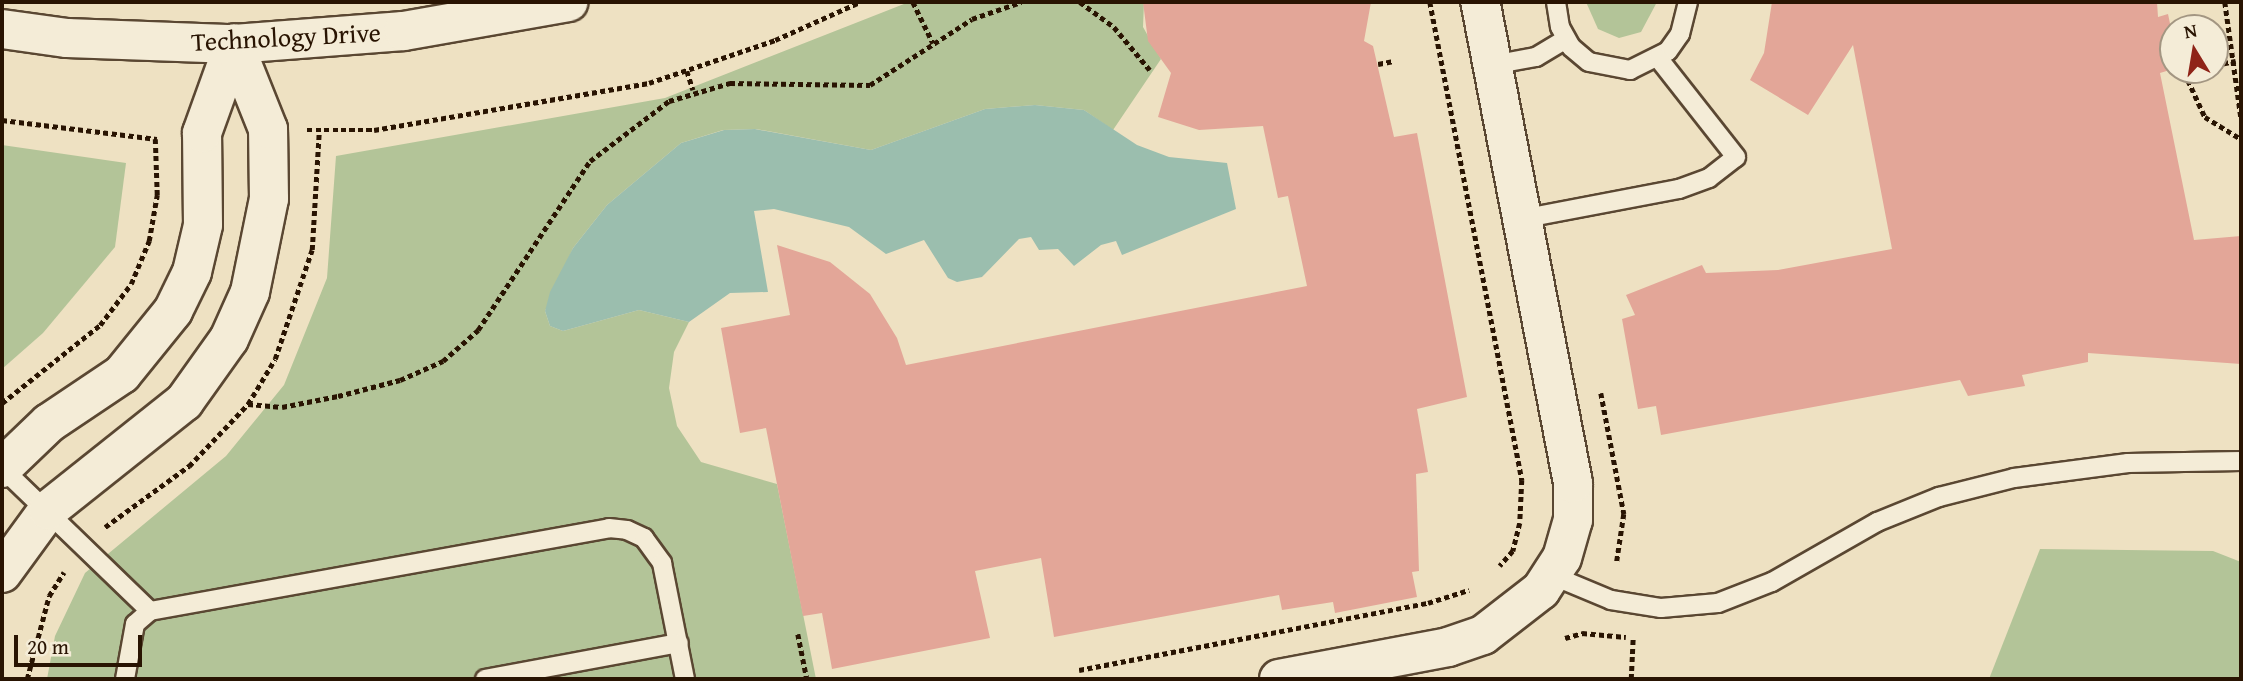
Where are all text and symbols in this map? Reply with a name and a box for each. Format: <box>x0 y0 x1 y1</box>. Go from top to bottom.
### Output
north arrow <box>2159 14 2229 84</box>
text: N <box>2181 15 2199 45</box>
street label: Technology Drive <box>190 16 382 58</box>
scale bar <box>18 622 145 666</box>
text: 20 m <box>27 631 69 662</box>

